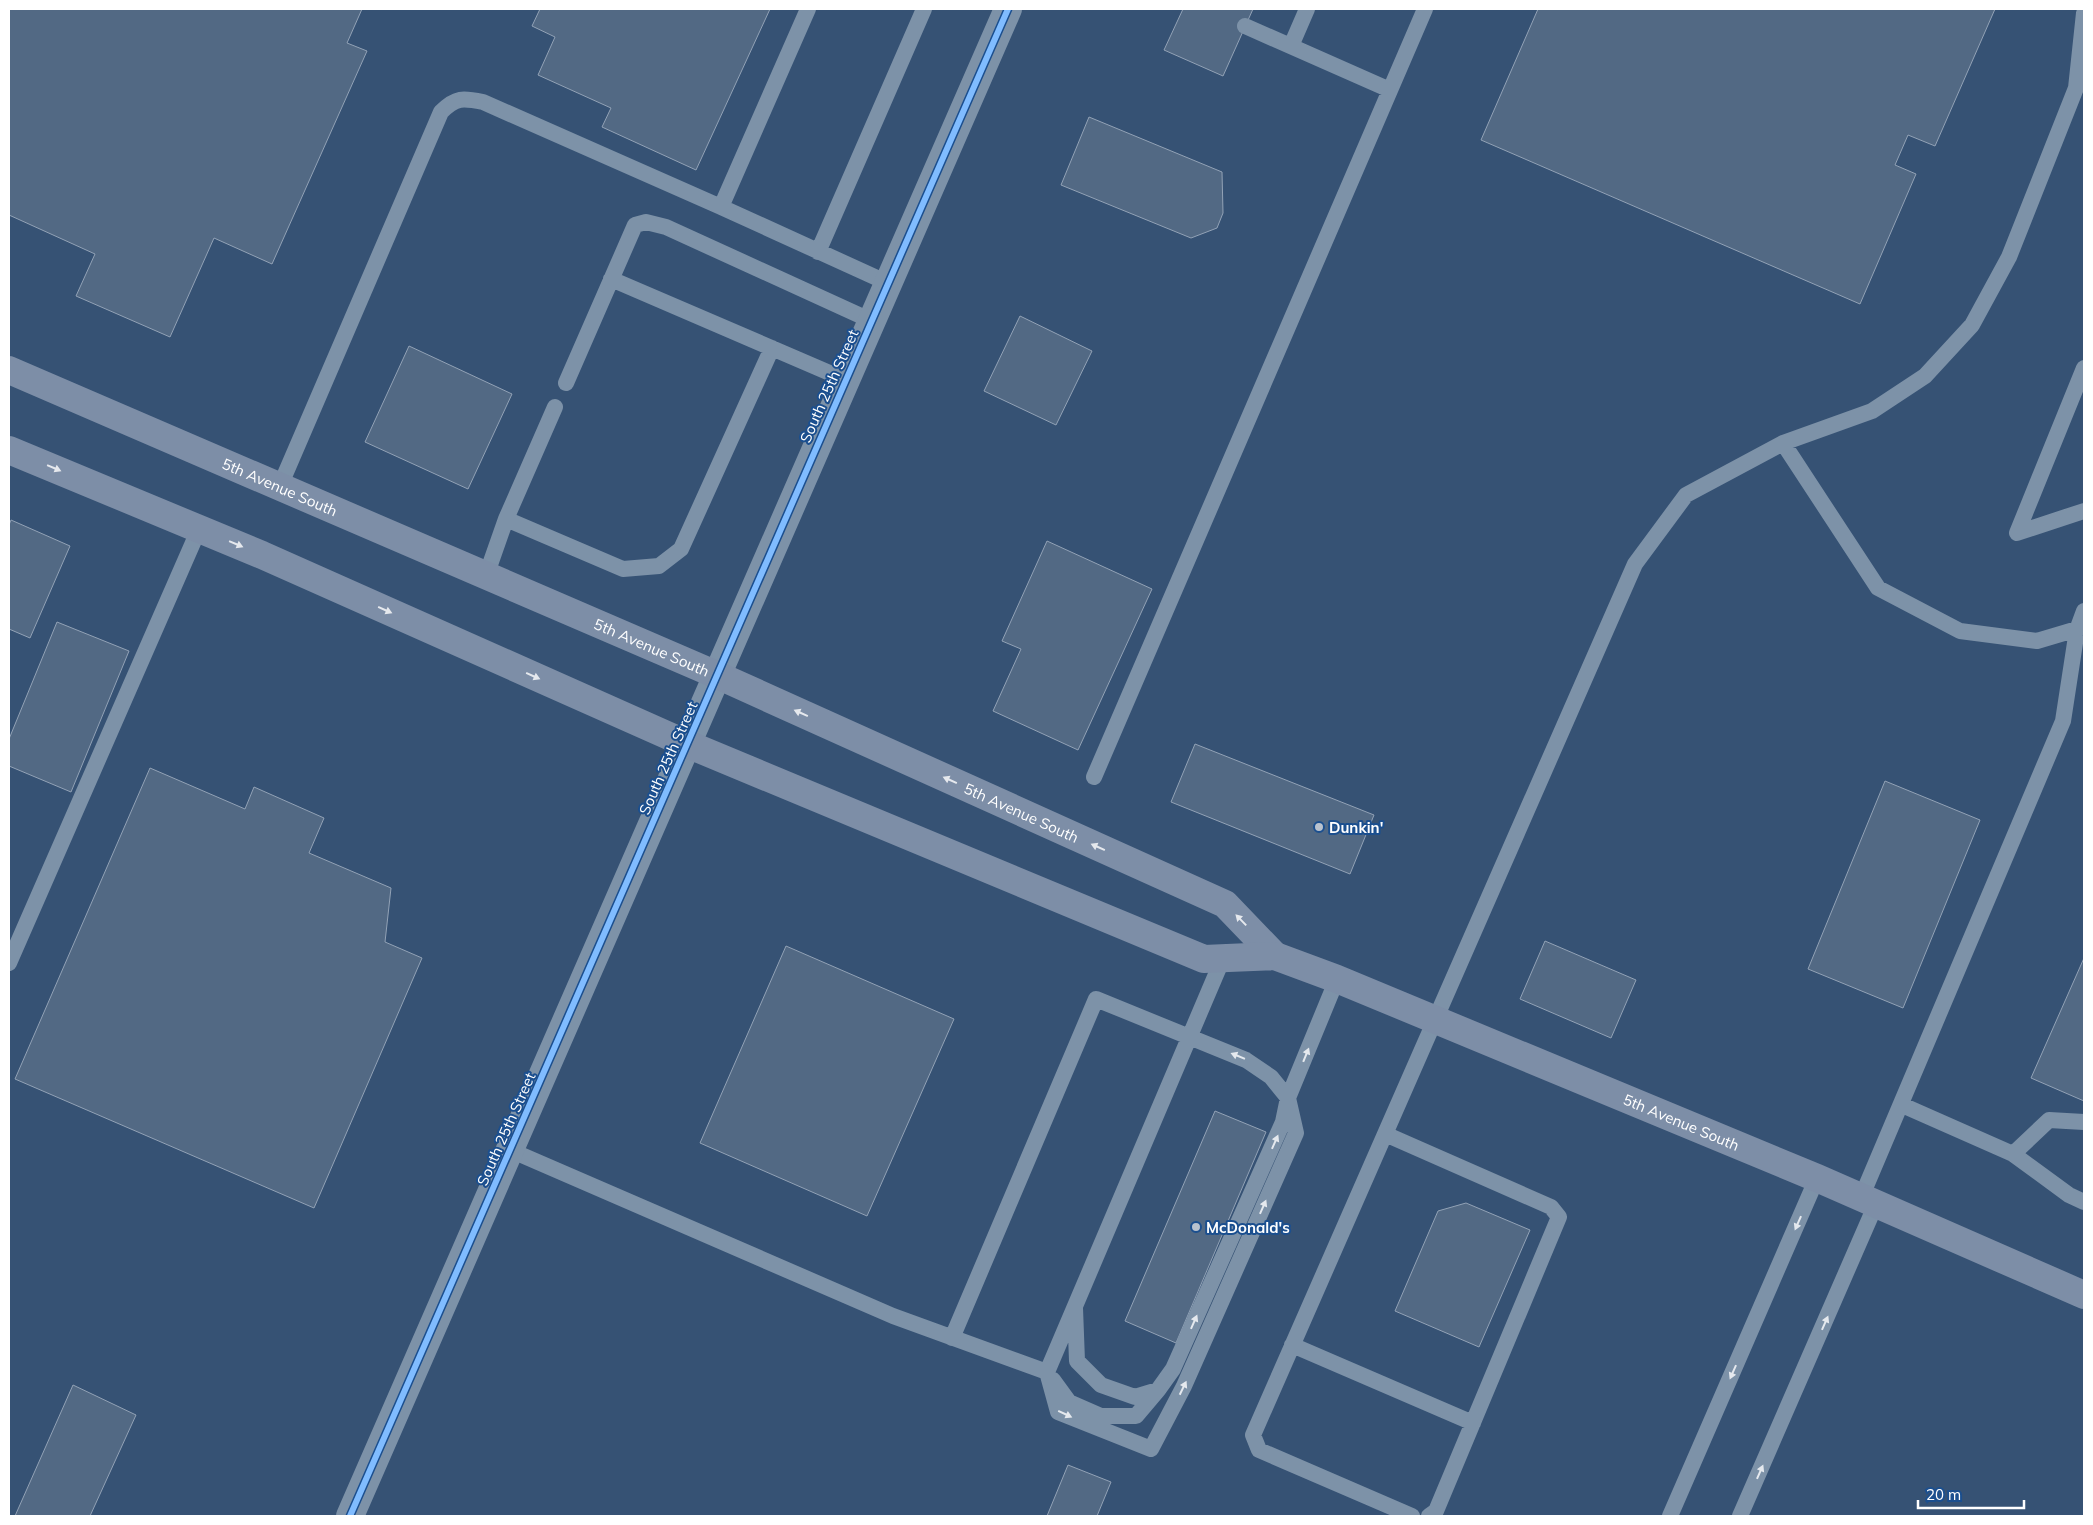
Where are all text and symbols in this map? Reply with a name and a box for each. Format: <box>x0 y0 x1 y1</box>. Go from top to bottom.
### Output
street label: South 25th Street <box>796 326 862 446</box>
street label: 5th Avenue South <box>219 453 341 520</box>
one-way arrow <box>47 465 61 473</box>
one-way arrow <box>229 541 243 549</box>
one-way arrow <box>378 606 392 614</box>
street label: 5th Avenue South <box>591 614 713 680</box>
one-way arrow <box>526 672 540 680</box>
street label: South 25th Street <box>635 698 701 818</box>
one-way arrow <box>794 709 809 718</box>
one-way arrow <box>943 776 957 784</box>
street label: 5th Avenue South <box>961 778 1082 846</box>
place label: Dunkin' <box>1329 818 1383 837</box>
marker: Dunkin' <box>1313 821 1325 833</box>
one-way arrow <box>1091 842 1105 850</box>
one-way arrow <box>1235 915 1247 927</box>
one-way arrow <box>1302 1048 1310 1063</box>
one-way arrow <box>1231 1052 1245 1060</box>
street label: South 25th Street <box>473 1069 539 1189</box>
street label: 5th Avenue South <box>1621 1089 1742 1154</box>
one-way arrow <box>1271 1135 1279 1149</box>
one-way arrow <box>1260 1200 1268 1214</box>
one-way arrow <box>1793 1216 1801 1230</box>
place label: McDonald's <box>1206 1218 1290 1237</box>
marker: McDonald's <box>1190 1221 1202 1233</box>
one-way arrow <box>1191 1315 1199 1329</box>
one-way arrow <box>1821 1316 1829 1330</box>
one-way arrow <box>1728 1365 1736 1379</box>
one-way arrow <box>1179 1380 1188 1395</box>
one-way arrow <box>1058 1410 1073 1419</box>
one-way arrow <box>1756 1465 1764 1479</box>
scale bar <box>1918 1478 2024 1510</box>
text: 20 m <box>1926 1485 1961 1504</box>

